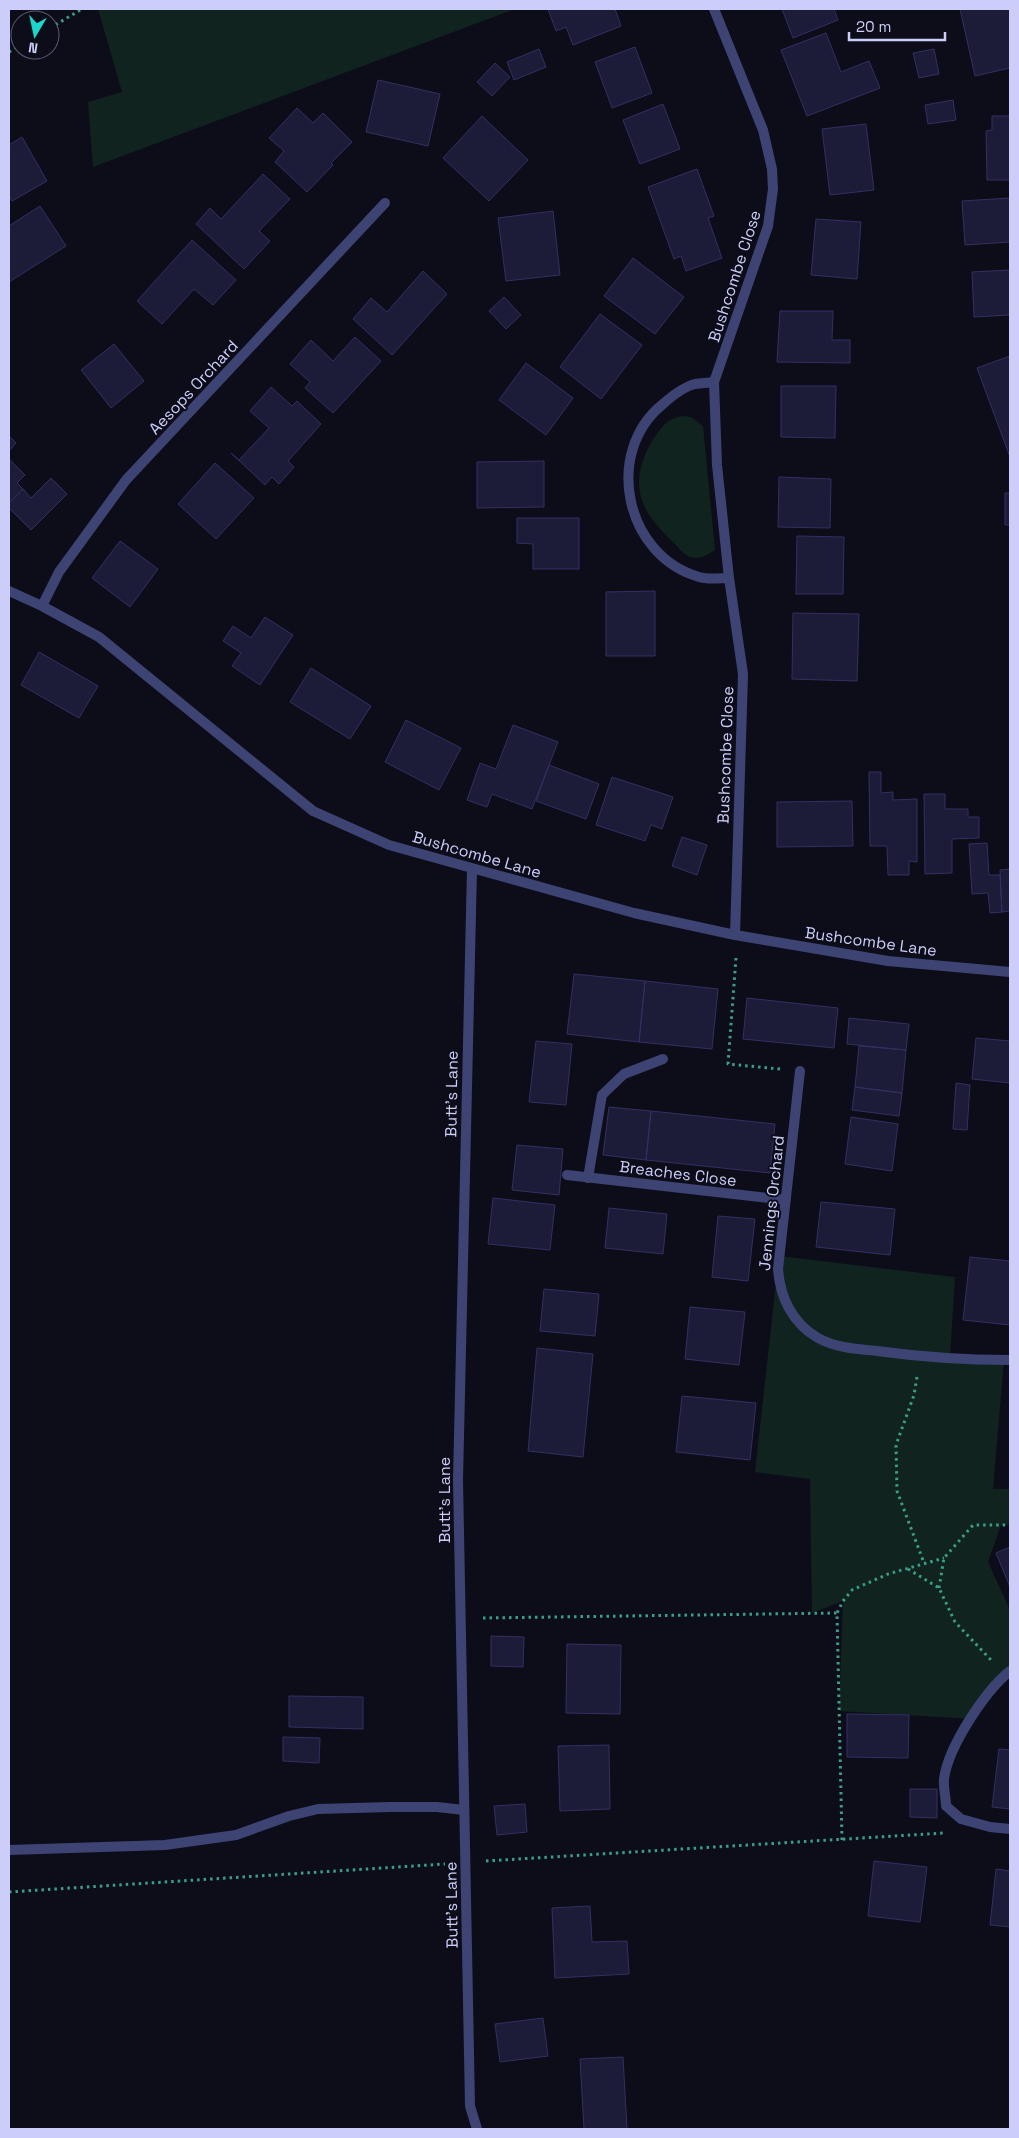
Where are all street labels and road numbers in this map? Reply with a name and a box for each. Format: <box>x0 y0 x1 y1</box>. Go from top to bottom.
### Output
street label: Bushcombe Close <box>703 207 766 345</box>
street label: Aesops Orchard <box>144 336 243 439</box>
street label: Bushcombe Close <box>713 686 738 824</box>
street label: Bushcombe Lane <box>410 826 544 883</box>
street label: Bushcombe Lane <box>804 922 938 961</box>
street label: Butt's Lane <box>440 1051 463 1137</box>
street label: Jennings Orchard <box>754 1134 789 1272</box>
street label: Breaches Close <box>618 1156 738 1191</box>
street label: Butt's Lane <box>434 1457 455 1543</box>
street label: Butt's Lane <box>440 1862 463 1948</box>

